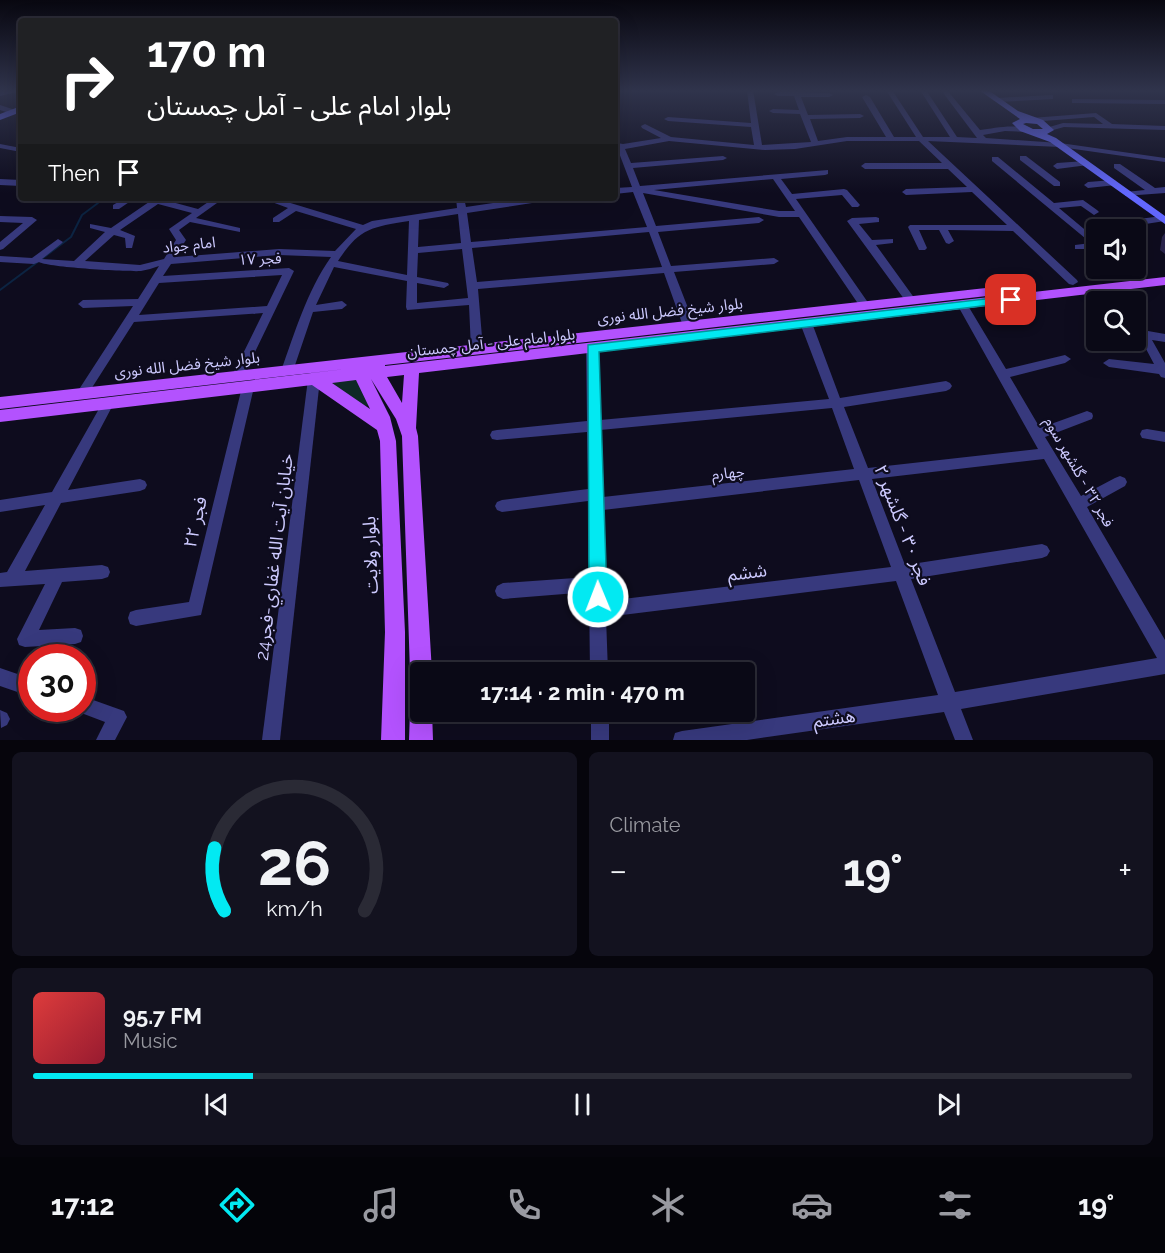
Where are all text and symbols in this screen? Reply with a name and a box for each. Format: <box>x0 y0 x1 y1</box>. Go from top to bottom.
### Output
text: 170 m <box>147 28 266 77</box>
icon: right <box>48 42 126 120</box>
text: بلوار امام علی - آمل چمستان <box>147 90 451 121</box>
icon: arrive <box>112 156 145 189</box>
text: Then <box>48 160 100 186</box>
map controls <box>1086 219 1146 351</box>
button: sound <box>1086 219 1146 279</box>
street label: امام جواد <box>161 233 217 259</box>
street label: فجر ۱۷ <box>238 249 282 269</box>
pin <box>985 274 1036 325</box>
icon: arrive <box>994 283 1027 316</box>
button: search <box>1086 291 1146 351</box>
street label: بلوار شیخ فضل الله نوری <box>596 294 744 331</box>
street label: بلوار امام علی - آمل چمستان <box>406 325 576 363</box>
street label: بلوار شیخ فضل الله نوری <box>113 348 261 385</box>
street label: فجر ۳۲ - گلشهر سوم <box>1038 414 1118 531</box>
street label: خيابان آيت الله غفاري-فجر24 <box>251 452 300 662</box>
street label: چهارم <box>711 462 746 486</box>
street label: فجر ۳۰ - گلشهر ۲ <box>869 462 936 589</box>
street label: فجر ۲۲ <box>179 494 212 550</box>
street label: بلوار ولایت <box>358 516 383 594</box>
street label: ششم <box>726 559 768 588</box>
position arrow <box>566 565 630 629</box>
speed limit sign: 30 <box>18 644 96 722</box>
text: 17:14 · 2 min · 470 m <box>480 679 685 705</box>
street label: هشتم <box>812 705 857 734</box>
text: Climate <box>610 813 681 837</box>
text: 26 <box>258 826 331 900</box>
text: 19° <box>843 844 903 897</box>
text: − <box>610 851 627 890</box>
text: + <box>1118 851 1132 890</box>
text: km/h <box>266 896 323 921</box>
text: 95.7 FM <box>123 1003 202 1029</box>
text: Music <box>123 1029 177 1053</box>
icon: previous <box>200 1088 233 1121</box>
icon: pause <box>566 1088 599 1121</box>
icon: next <box>932 1088 965 1121</box>
icon: directions <box>216 1184 258 1226</box>
icon: music <box>360 1184 402 1226</box>
icon: phone <box>503 1184 545 1226</box>
icon: climate <box>647 1184 689 1226</box>
icon: car <box>791 1184 833 1226</box>
icon: filters <box>934 1184 976 1226</box>
text: 17:12 <box>51 1190 115 1221</box>
text: 19° <box>1078 1190 1114 1221</box>

